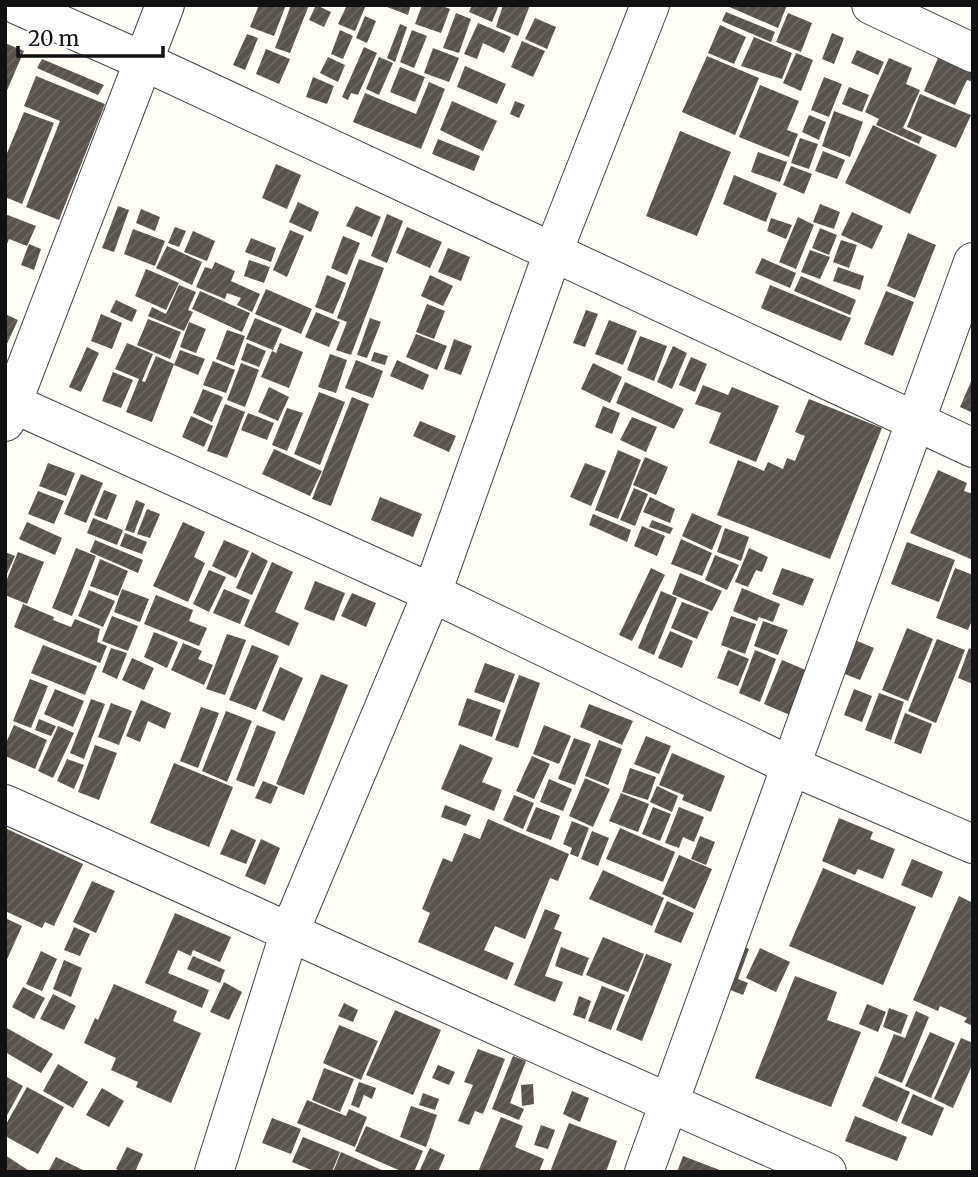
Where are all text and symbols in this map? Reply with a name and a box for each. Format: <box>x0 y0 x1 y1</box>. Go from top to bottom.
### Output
scale bar <box>18 14 163 58</box>
text: 20 m <box>28 25 80 52</box>

